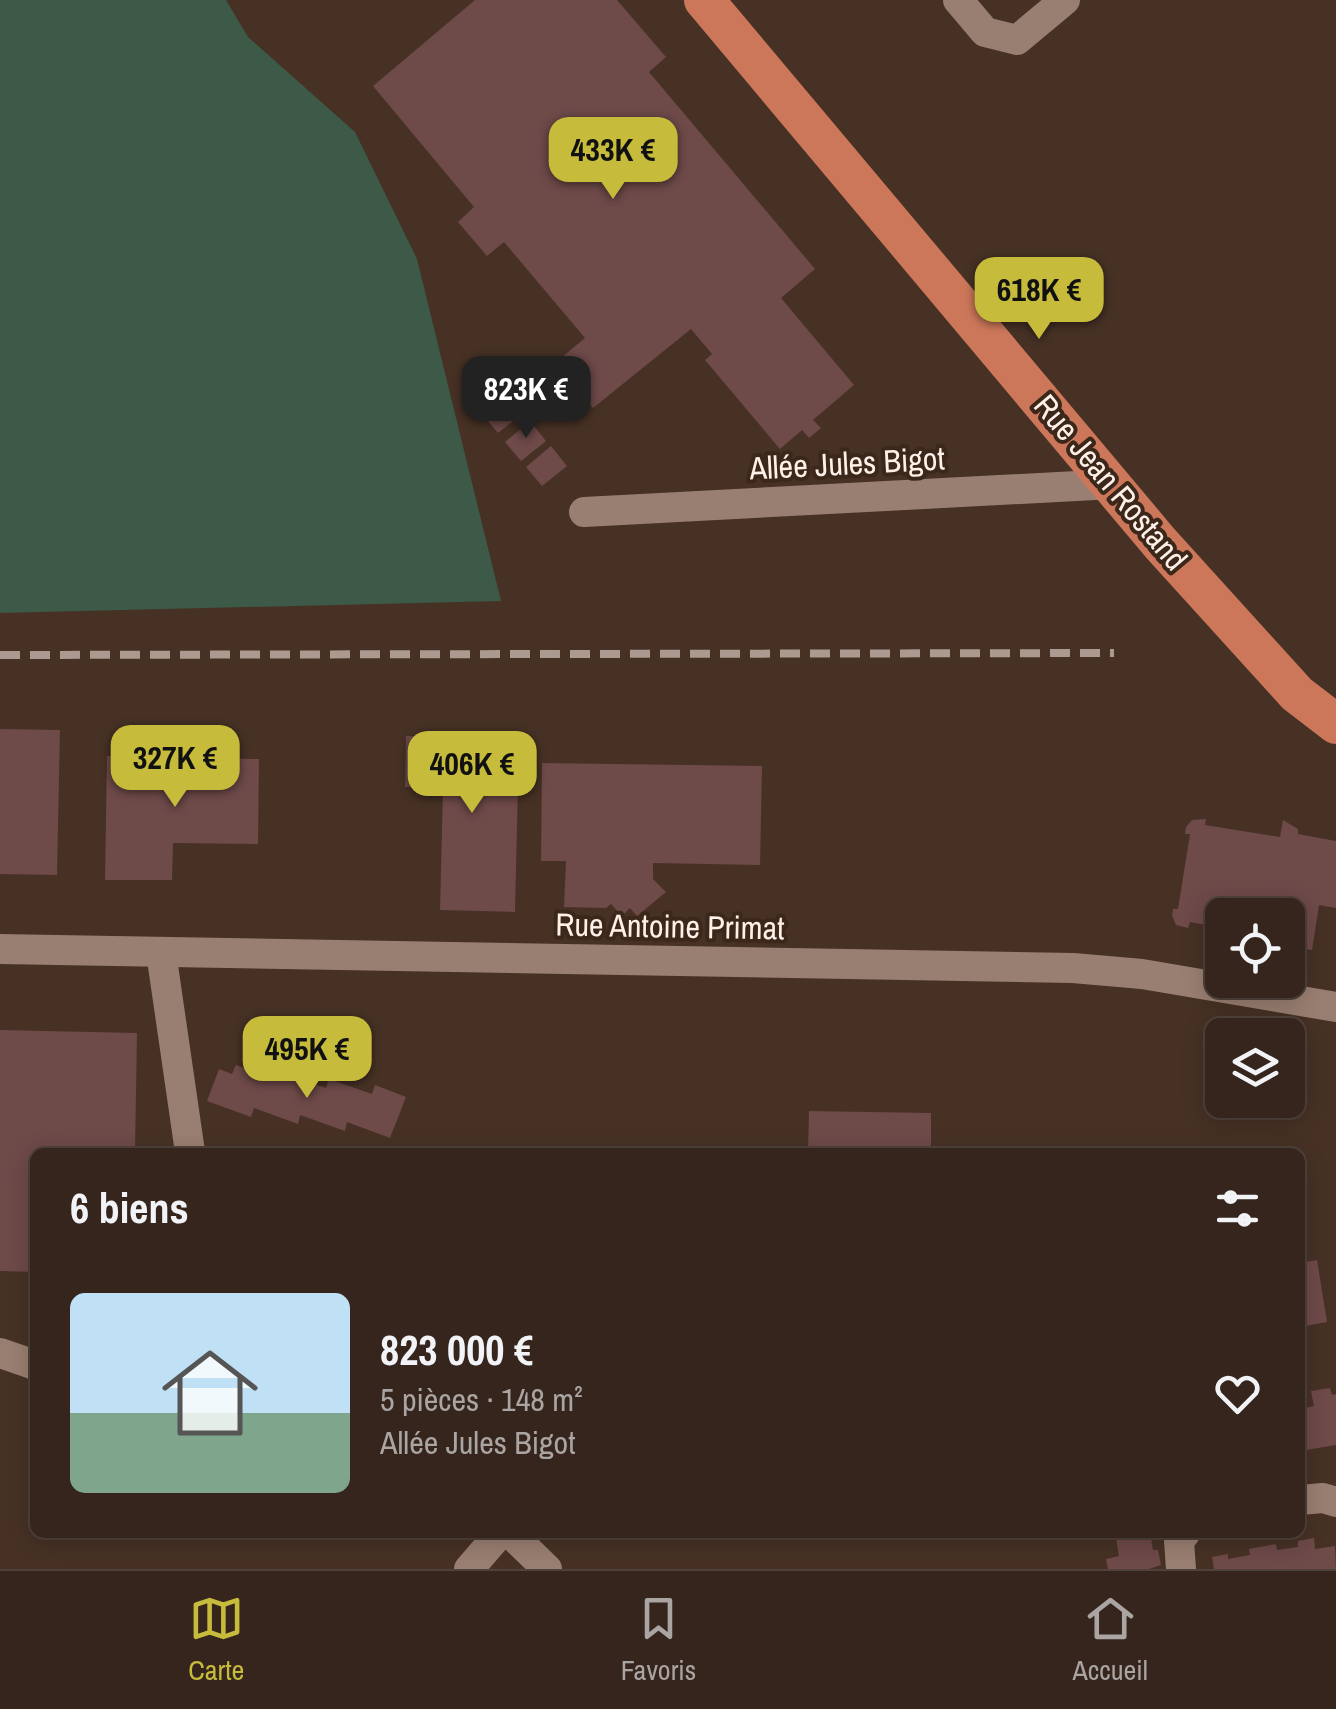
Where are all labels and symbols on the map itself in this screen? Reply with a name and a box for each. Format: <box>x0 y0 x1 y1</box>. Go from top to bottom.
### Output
pin: 433K € <box>532 117 694 202</box>
pin: 618K € <box>958 257 1120 342</box>
pin: 823K € <box>445 356 607 441</box>
street label: Rue Jean Rostand <box>1025 385 1197 579</box>
street label: Allée Jules Bigot <box>747 436 946 490</box>
pin: 327K € <box>94 725 256 810</box>
pin: 406K € <box>391 731 553 816</box>
street label: Rue Antoine Primat <box>555 903 785 949</box>
pin: 495K € <box>226 1016 388 1101</box>

